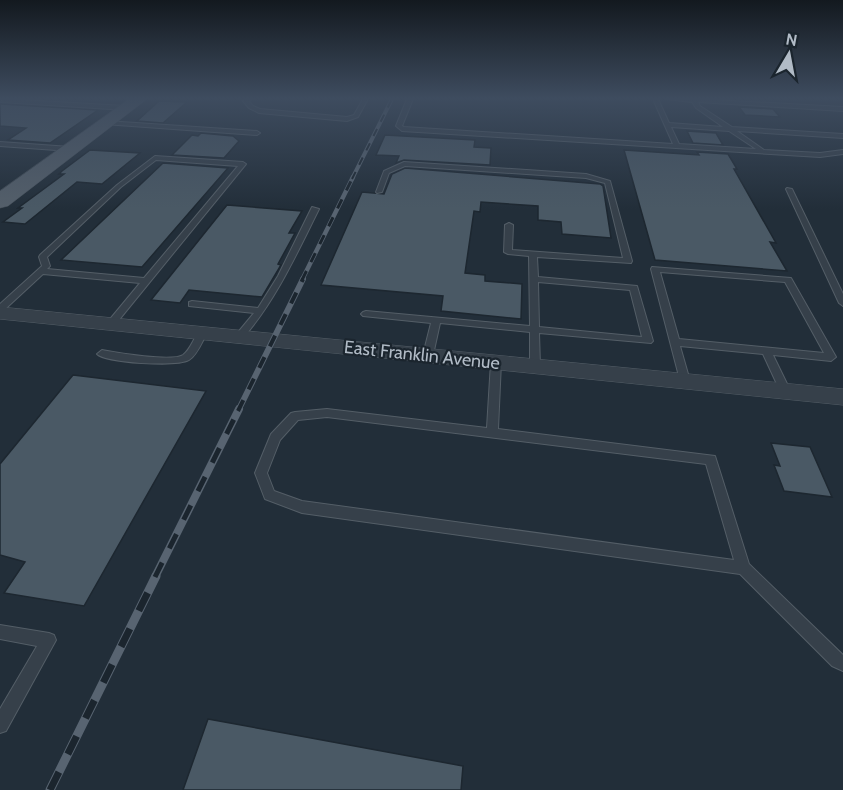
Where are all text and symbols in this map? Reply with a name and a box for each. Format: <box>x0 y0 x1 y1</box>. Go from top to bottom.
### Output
north arrow <box>759 24 819 84</box>
text: N <box>784 29 799 50</box>
street label: East Franklin Avenue <box>343 336 501 374</box>

